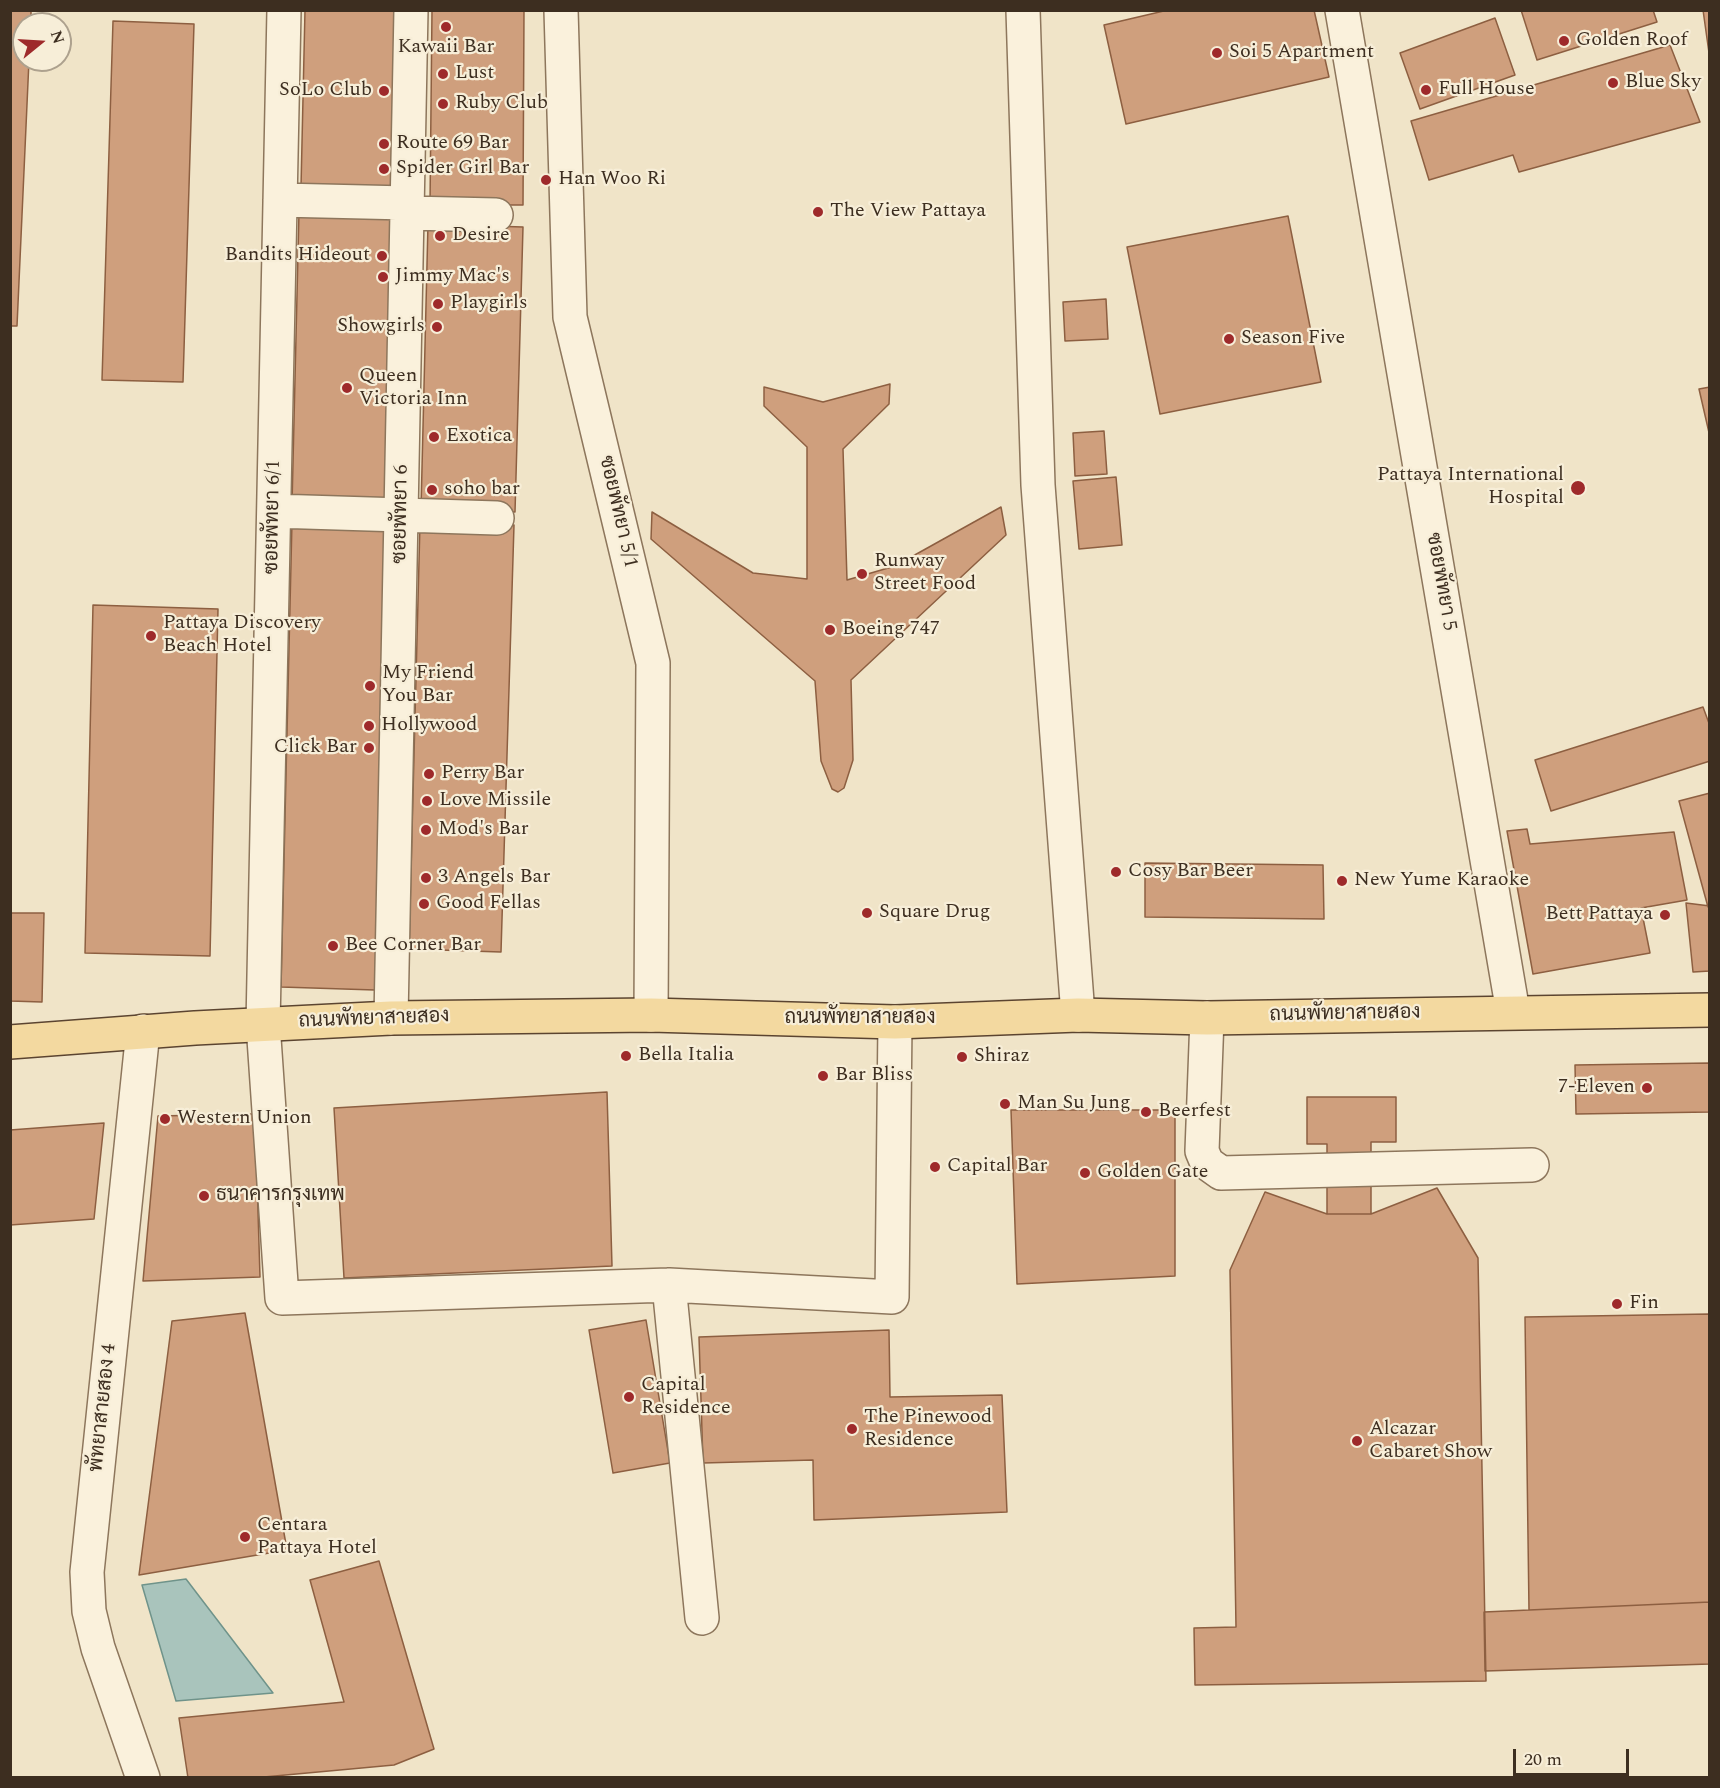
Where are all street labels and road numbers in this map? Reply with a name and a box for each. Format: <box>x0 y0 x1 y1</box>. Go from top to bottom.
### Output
street label: ซอยพัทยา 5/1 <box>592 454 642 570</box>
street label: ซอยพัทยา 6/1 <box>261 460 287 574</box>
street label: ซอยพัทยา 6 <box>389 464 415 564</box>
street label: ซอยพัทยา 5 <box>1420 531 1460 633</box>
street label: ถนนพัทยาสายสอง <box>1269 1002 1421 1028</box>
street label: ถนนพัทยาสายสอง <box>298 1005 450 1035</box>
street label: ถนนพัทยาสายสอง <box>785 1007 935 1031</box>
street label: พัทยาสายสอง 4 <box>85 1343 123 1473</box>

